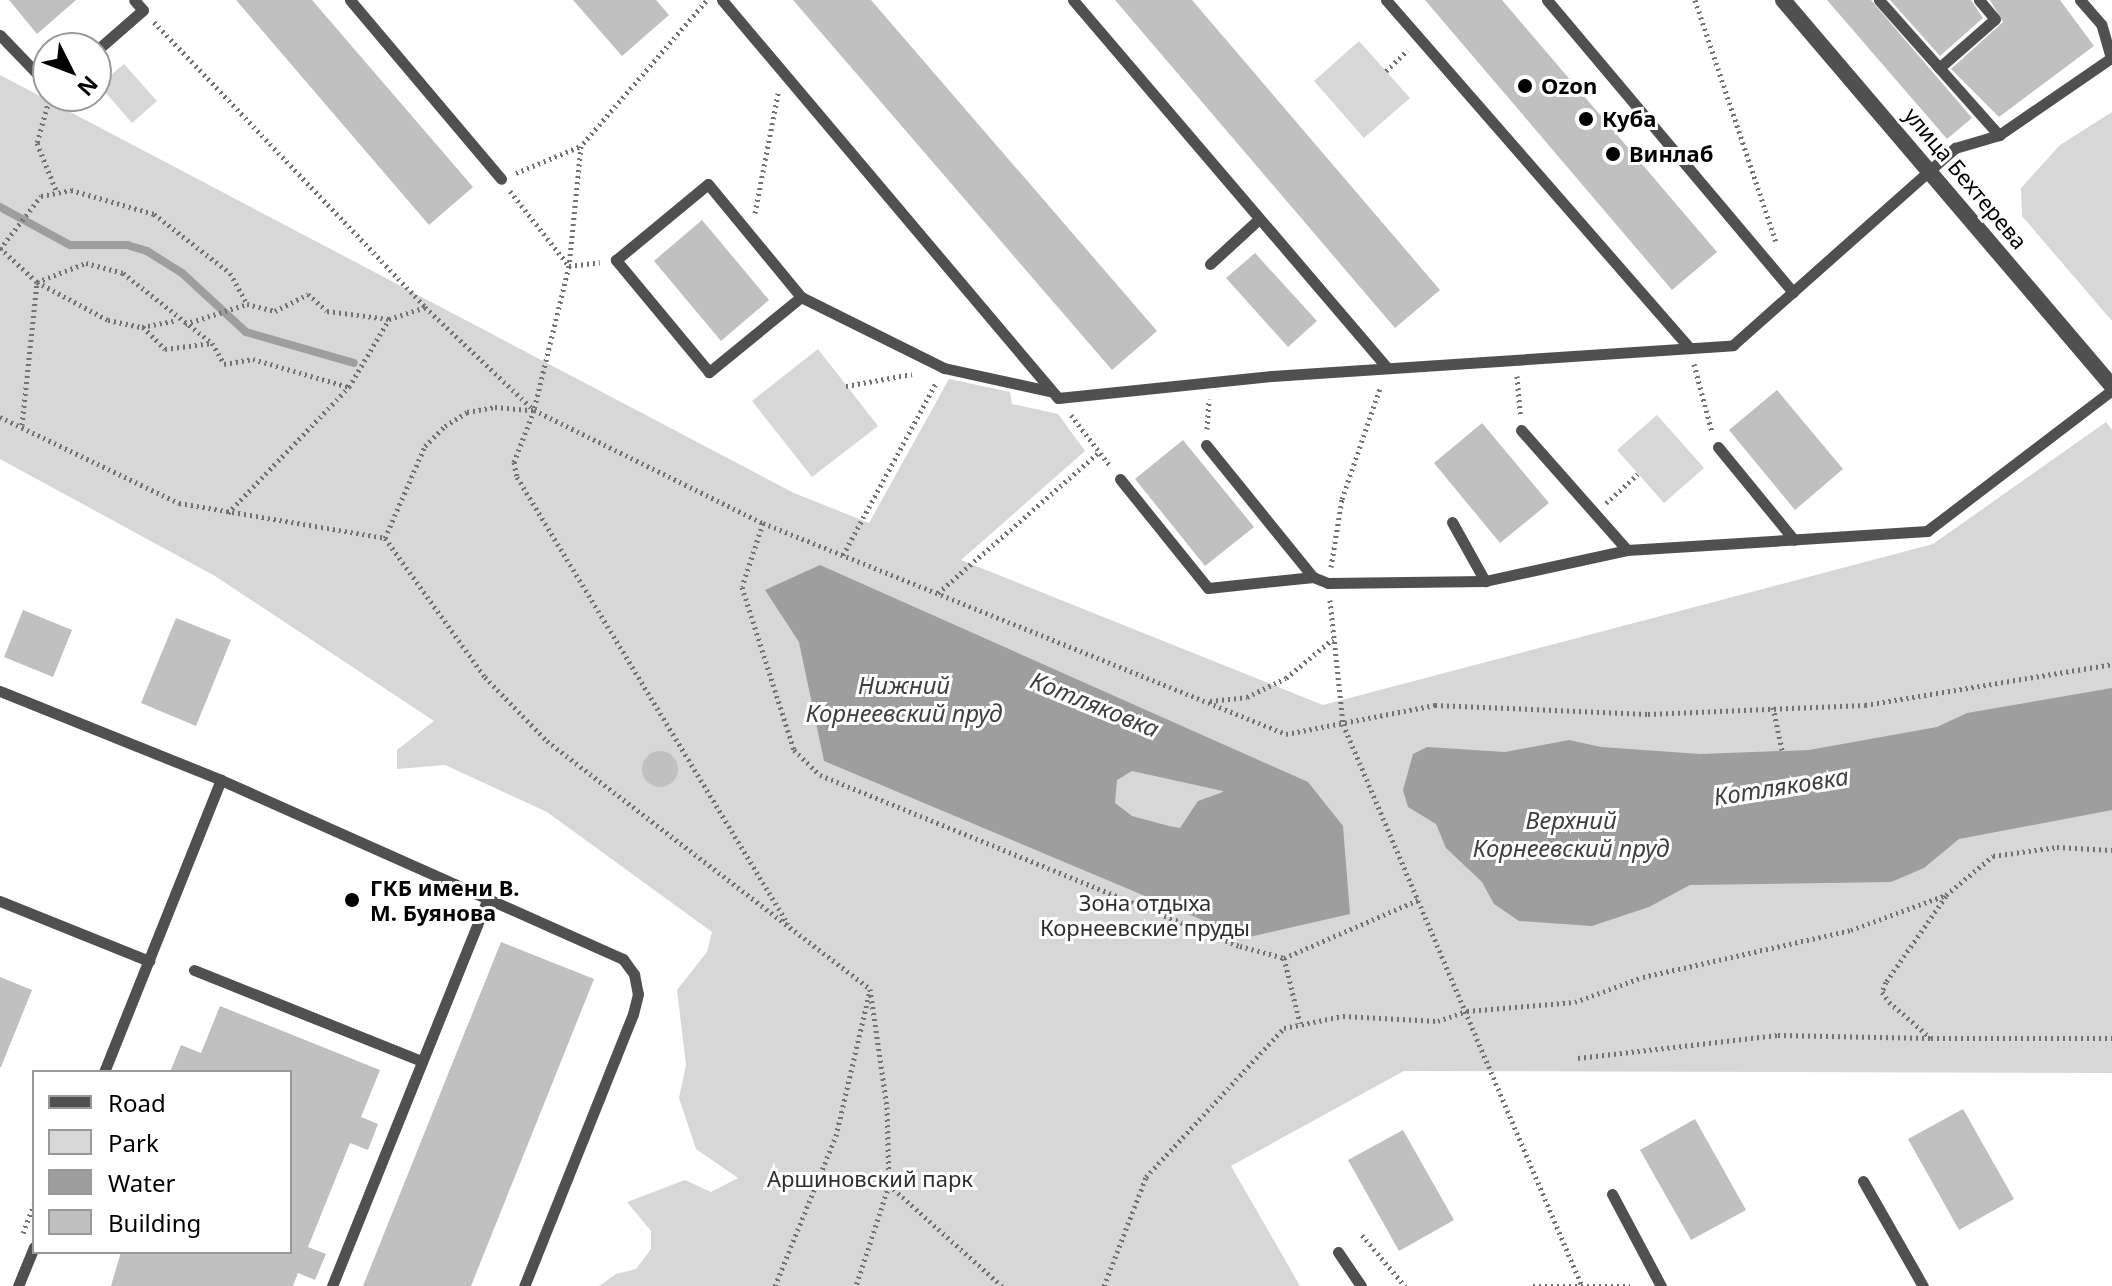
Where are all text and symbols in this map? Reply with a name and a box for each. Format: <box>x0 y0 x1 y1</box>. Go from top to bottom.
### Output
north arrow <box>32 32 112 112</box>
text: N <box>71 70 105 103</box>
place label: Ozon <box>1541 73 1597 99</box>
marker: Ozon <box>1516 77 1534 95</box>
street label: улица Бехтерева <box>1899 102 2033 254</box>
place label: Куба <box>1602 106 1656 132</box>
marker: Куба <box>1577 110 1595 128</box>
place label: Винлаб <box>1629 141 1713 167</box>
marker: Винлаб <box>1604 145 1622 163</box>
water label: Котляковка <box>1027 665 1163 743</box>
water label: Нижний Корнеевский пруд <box>806 671 1002 727</box>
water label: Котляковка <box>1712 761 1850 811</box>
water label: Верхний Корнеевский пруд <box>1473 806 1669 862</box>
place label: ГКБ имени В. М. Буянова <box>370 874 519 926</box>
marker: ГКБ имени В. М. Буянова <box>341 889 363 911</box>
park label: Зона отдыха Корнеевские пруды <box>1040 889 1250 940</box>
legend <box>32 1070 292 1254</box>
text: Road <box>108 1086 166 1119</box>
text: Park <box>108 1126 159 1159</box>
text: Water <box>108 1166 175 1199</box>
park label: Аршиновский парк <box>767 1166 973 1192</box>
text: Building <box>108 1206 201 1239</box>

